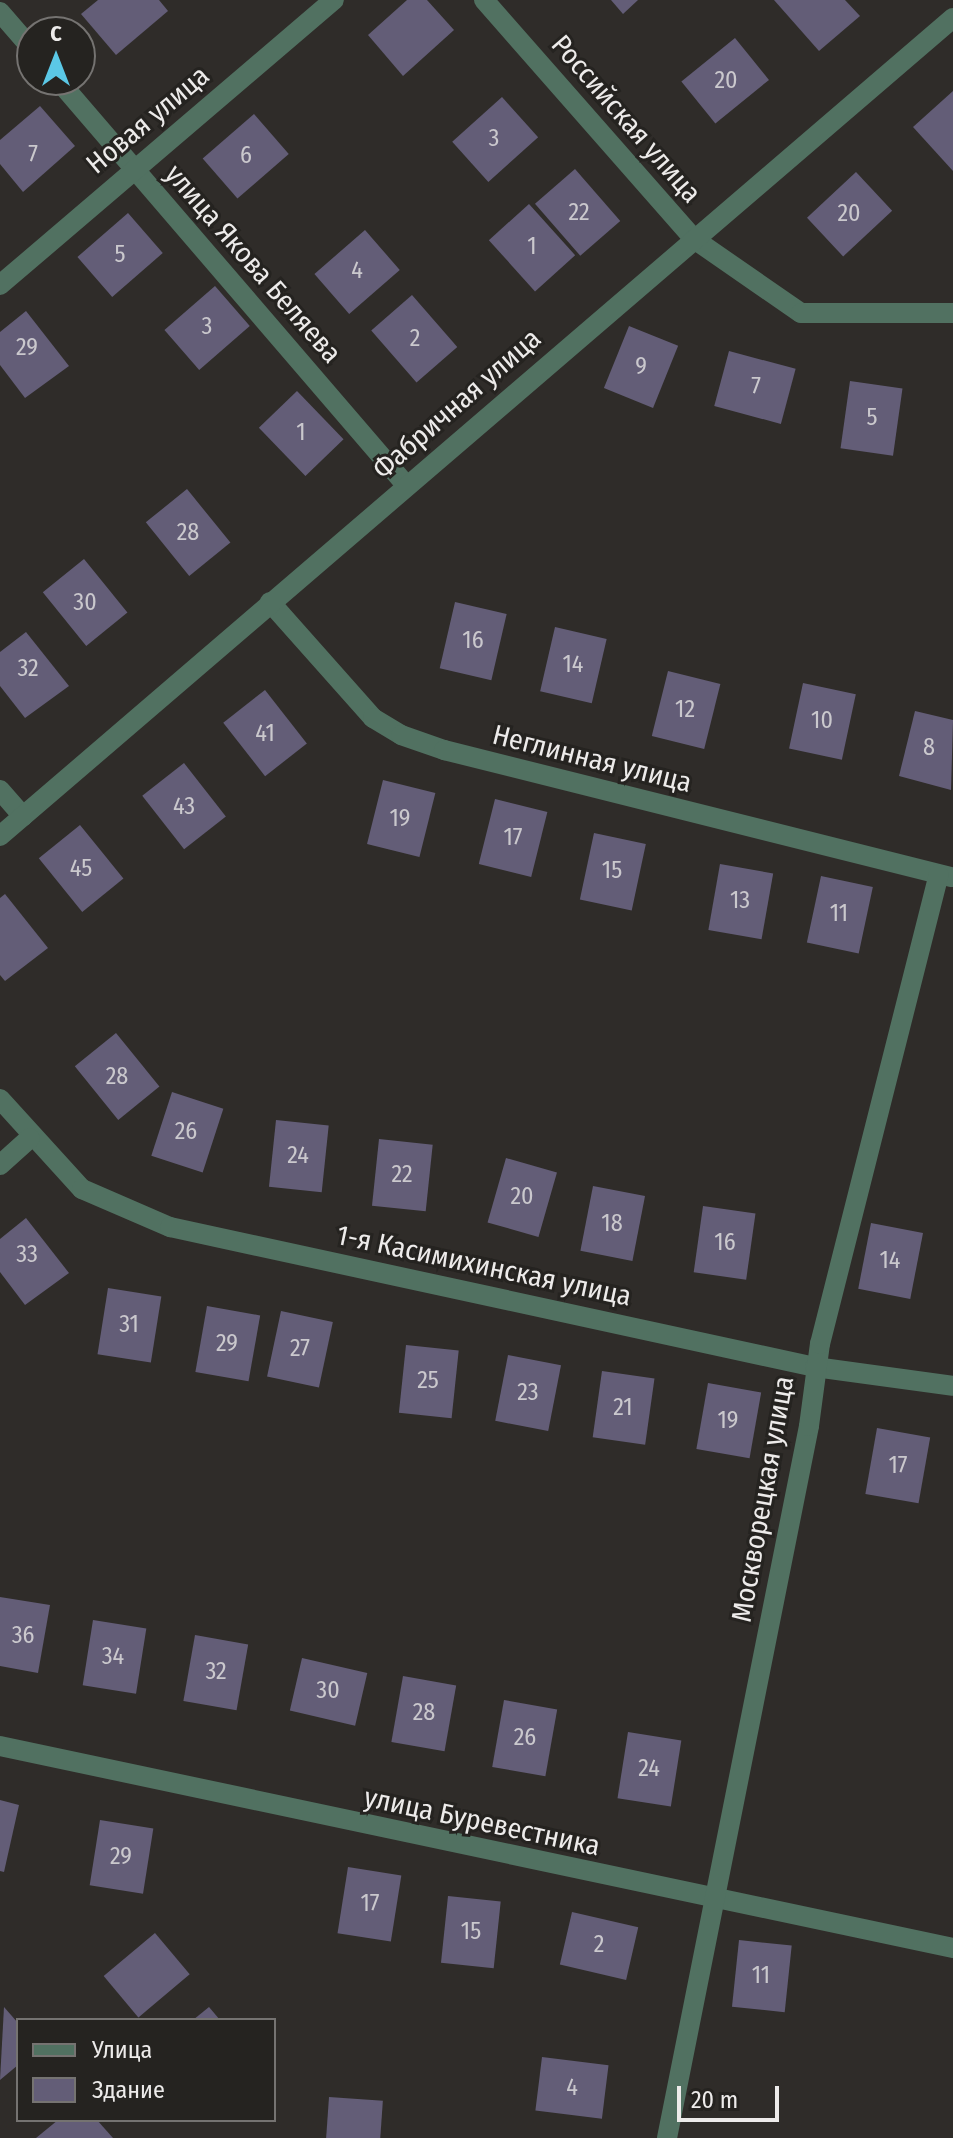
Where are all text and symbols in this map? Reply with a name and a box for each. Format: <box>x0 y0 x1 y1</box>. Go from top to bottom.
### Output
north arrow <box>16 16 96 96</box>
text: С <box>50 20 62 47</box>
street label: Российская улица <box>544 28 708 210</box>
street label: Новая улица <box>80 59 216 181</box>
house number: 20 <box>714 67 738 95</box>
house number: 3 <box>489 125 499 153</box>
house number: 7 <box>28 141 38 169</box>
house number: 6 <box>240 142 252 170</box>
street label: улица Якова Беляева <box>158 158 348 370</box>
house number: 22 <box>568 199 590 227</box>
house number: 20 <box>837 200 861 228</box>
house number: 1 <box>527 233 537 261</box>
house number: 5 <box>114 241 126 269</box>
house number: 4 <box>351 257 363 285</box>
house number: 3 <box>202 313 212 341</box>
street label: Фабричная улица <box>366 322 548 486</box>
house number: 2 <box>410 325 420 353</box>
house number: 29 <box>16 334 38 362</box>
house number: 9 <box>635 353 647 381</box>
house number: 7 <box>751 373 761 401</box>
house number: 5 <box>866 404 878 432</box>
house number: 1 <box>296 419 306 447</box>
house number: 28 <box>177 519 199 547</box>
house number: 30 <box>73 589 97 617</box>
house number: 16 <box>462 627 484 655</box>
house number: 14 <box>563 651 583 679</box>
house number: 32 <box>17 655 39 683</box>
house number: 12 <box>675 696 695 724</box>
house number: 10 <box>811 707 833 735</box>
street label: Неглинная улица <box>489 718 695 800</box>
house number: 41 <box>255 720 275 748</box>
house number: 8 <box>923 734 935 762</box>
house number: 43 <box>173 793 195 821</box>
house number: 19 <box>389 805 411 833</box>
house number: 17 <box>503 824 523 852</box>
house number: 45 <box>70 855 92 883</box>
house number: 15 <box>602 857 622 885</box>
house number: 13 <box>730 887 750 915</box>
house number: 11 <box>830 900 848 928</box>
house number: 28 <box>106 1063 128 1091</box>
house number: 26 <box>175 1118 197 1146</box>
house number: 24 <box>287 1142 309 1170</box>
house number: 22 <box>391 1161 413 1189</box>
house number: 20 <box>510 1183 534 1211</box>
house number: 18 <box>601 1210 623 1238</box>
street label: 1-я Касимихинская улица <box>334 1218 634 1314</box>
house number: 16 <box>714 1229 736 1257</box>
house number: 33 <box>16 1241 38 1269</box>
house number: 14 <box>880 1247 900 1275</box>
house number: 31 <box>119 1311 139 1339</box>
house number: 29 <box>216 1330 238 1358</box>
house number: 27 <box>290 1335 310 1363</box>
house number: 25 <box>417 1367 439 1395</box>
street label: Москворецкая улица <box>725 1373 801 1625</box>
house number: 23 <box>517 1379 539 1407</box>
house number: 21 <box>613 1394 633 1422</box>
house number: 19 <box>717 1407 739 1435</box>
house number: 17 <box>888 1452 908 1480</box>
house number: 36 <box>12 1622 34 1650</box>
house number: 34 <box>102 1643 124 1671</box>
house number: 32 <box>205 1658 227 1686</box>
house number: 30 <box>316 1677 340 1705</box>
house number: 28 <box>413 1699 435 1727</box>
house number: 26 <box>514 1724 536 1752</box>
house number: 24 <box>638 1755 660 1783</box>
street label: улица Буревестника <box>361 1781 603 1863</box>
house number: 29 <box>110 1843 132 1871</box>
house number: 17 <box>360 1890 380 1918</box>
house number: 15 <box>461 1918 481 1946</box>
house number: 2 <box>594 1931 604 1959</box>
house number: 11 <box>752 1962 770 1990</box>
legend <box>16 2018 276 2122</box>
text: Улица <box>92 2036 152 2064</box>
scale bar <box>681 2070 783 2120</box>
house number: 4 <box>566 2074 578 2102</box>
text: Здание <box>92 2076 165 2104</box>
text: 20 m <box>691 2086 738 2114</box>

